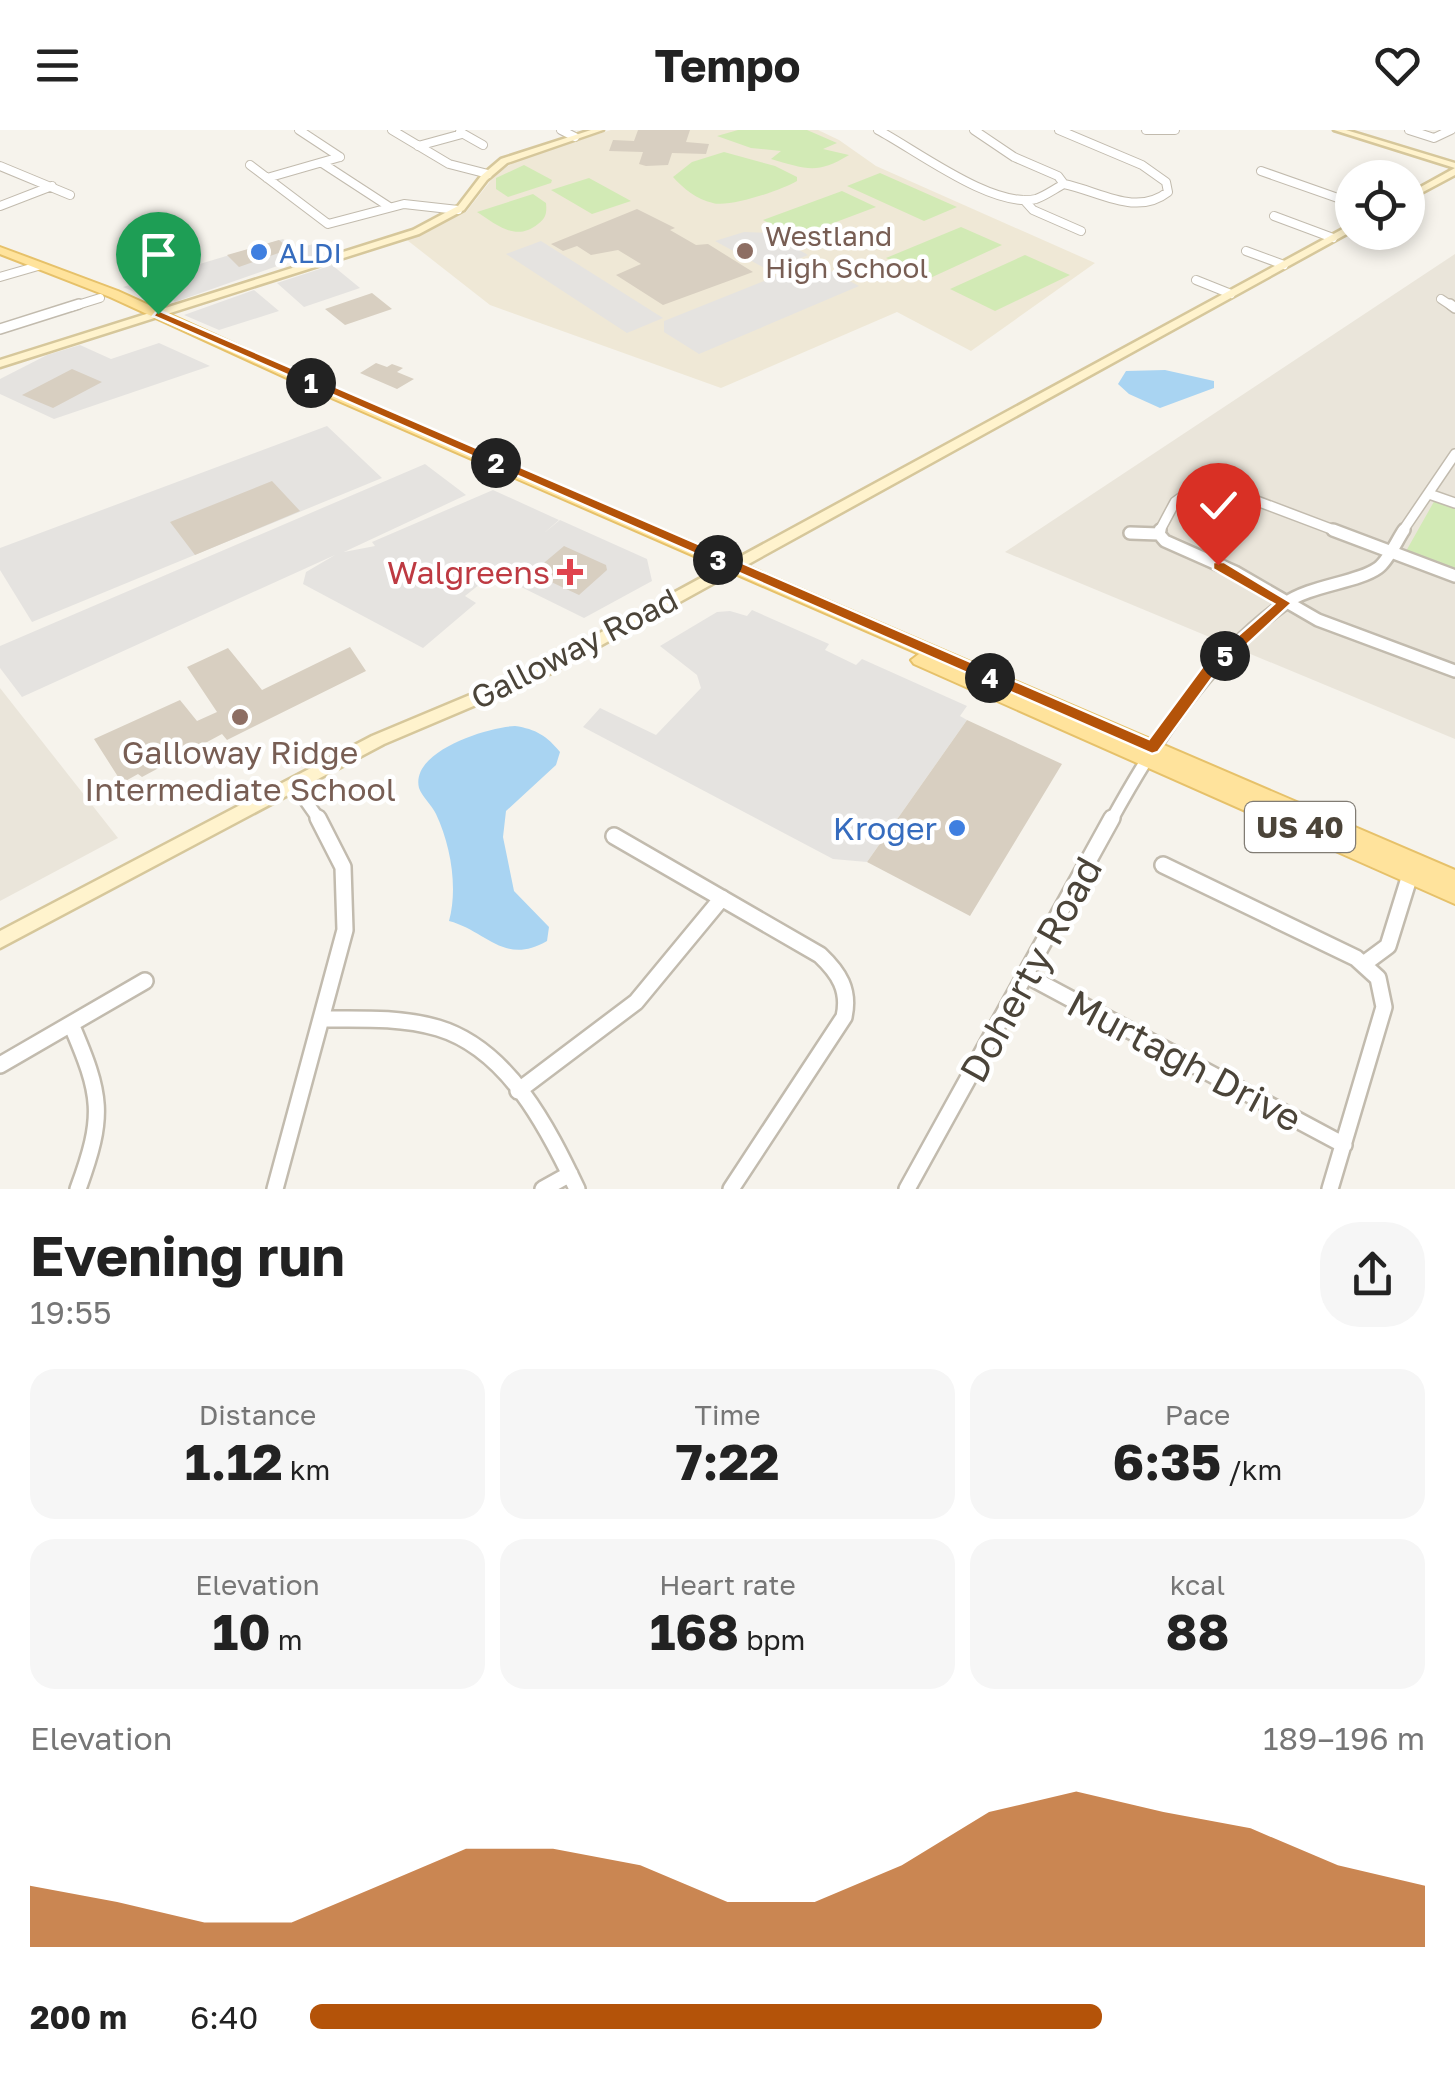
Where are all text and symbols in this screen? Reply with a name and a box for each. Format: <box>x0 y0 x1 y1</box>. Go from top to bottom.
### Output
icon: menu <box>30 38 85 93</box>
text: Tempo <box>654 38 801 92</box>
icon: heart <box>1370 38 1425 93</box>
map controls <box>1335 160 1425 250</box>
button: locate <box>1335 160 1425 250</box>
pin <box>116 212 201 315</box>
place label: Westland High School <box>765 219 928 284</box>
icon: arrive <box>131 227 186 282</box>
place label: ALDI <box>279 236 342 269</box>
marker: Westland High School <box>734 240 756 262</box>
marker: ALDI <box>248 241 270 263</box>
pin: 1 <box>286 358 336 408</box>
text: 1 <box>304 366 318 399</box>
pin: 2 <box>471 438 521 488</box>
text: 2 <box>487 446 505 479</box>
pin <box>1176 463 1261 566</box>
icon: check <box>1191 478 1246 533</box>
pin: 3 <box>693 535 743 585</box>
text: 3 <box>709 543 727 576</box>
place label: Walgreens <box>387 553 550 591</box>
marker: Walgreens <box>559 561 581 583</box>
street label: Galloway Road <box>464 580 684 716</box>
pin: 5 <box>1200 631 1250 681</box>
text: 5 <box>1216 639 1234 672</box>
pin: 4 <box>965 653 1015 703</box>
text: 4 <box>981 661 999 694</box>
marker: Galloway Ridge Intermediate School <box>229 706 251 728</box>
place label: Galloway Ridge Intermediate School <box>84 733 396 808</box>
road number: US 40 <box>1245 802 1355 852</box>
place label: Kroger <box>833 809 937 847</box>
marker: Kroger <box>946 817 968 839</box>
street label: Doherty Road <box>950 849 1110 1089</box>
street label: Murtagh Drive <box>1060 979 1310 1141</box>
text: Evening run <box>30 1222 345 1288</box>
button: share <box>1320 1222 1425 1327</box>
text: 19:55 <box>30 1293 112 1331</box>
text: Distance <box>199 1398 316 1431</box>
text: Time <box>695 1398 760 1431</box>
text: Pace <box>1165 1398 1230 1431</box>
text: 1.12 <box>185 1431 283 1491</box>
text: 7:22 <box>675 1431 780 1491</box>
text: 6:35 <box>1113 1431 1221 1491</box>
text: km <box>283 1453 330 1486</box>
text: /km <box>1221 1453 1282 1486</box>
text: Elevation <box>195 1568 320 1601</box>
text: Heart rate <box>659 1568 796 1601</box>
text: kcal <box>1170 1568 1225 1601</box>
text: 10 <box>212 1601 271 1661</box>
text: 168 <box>650 1601 739 1661</box>
text: 88 <box>1166 1601 1230 1661</box>
text: m <box>271 1623 303 1656</box>
text: bpm <box>739 1623 805 1656</box>
text: Elevation <box>30 1719 172 1757</box>
text: 189–196 m <box>1263 1719 1425 1757</box>
text: 200 m <box>30 1998 127 2036</box>
text: 6:40 <box>190 1998 258 2036</box>

